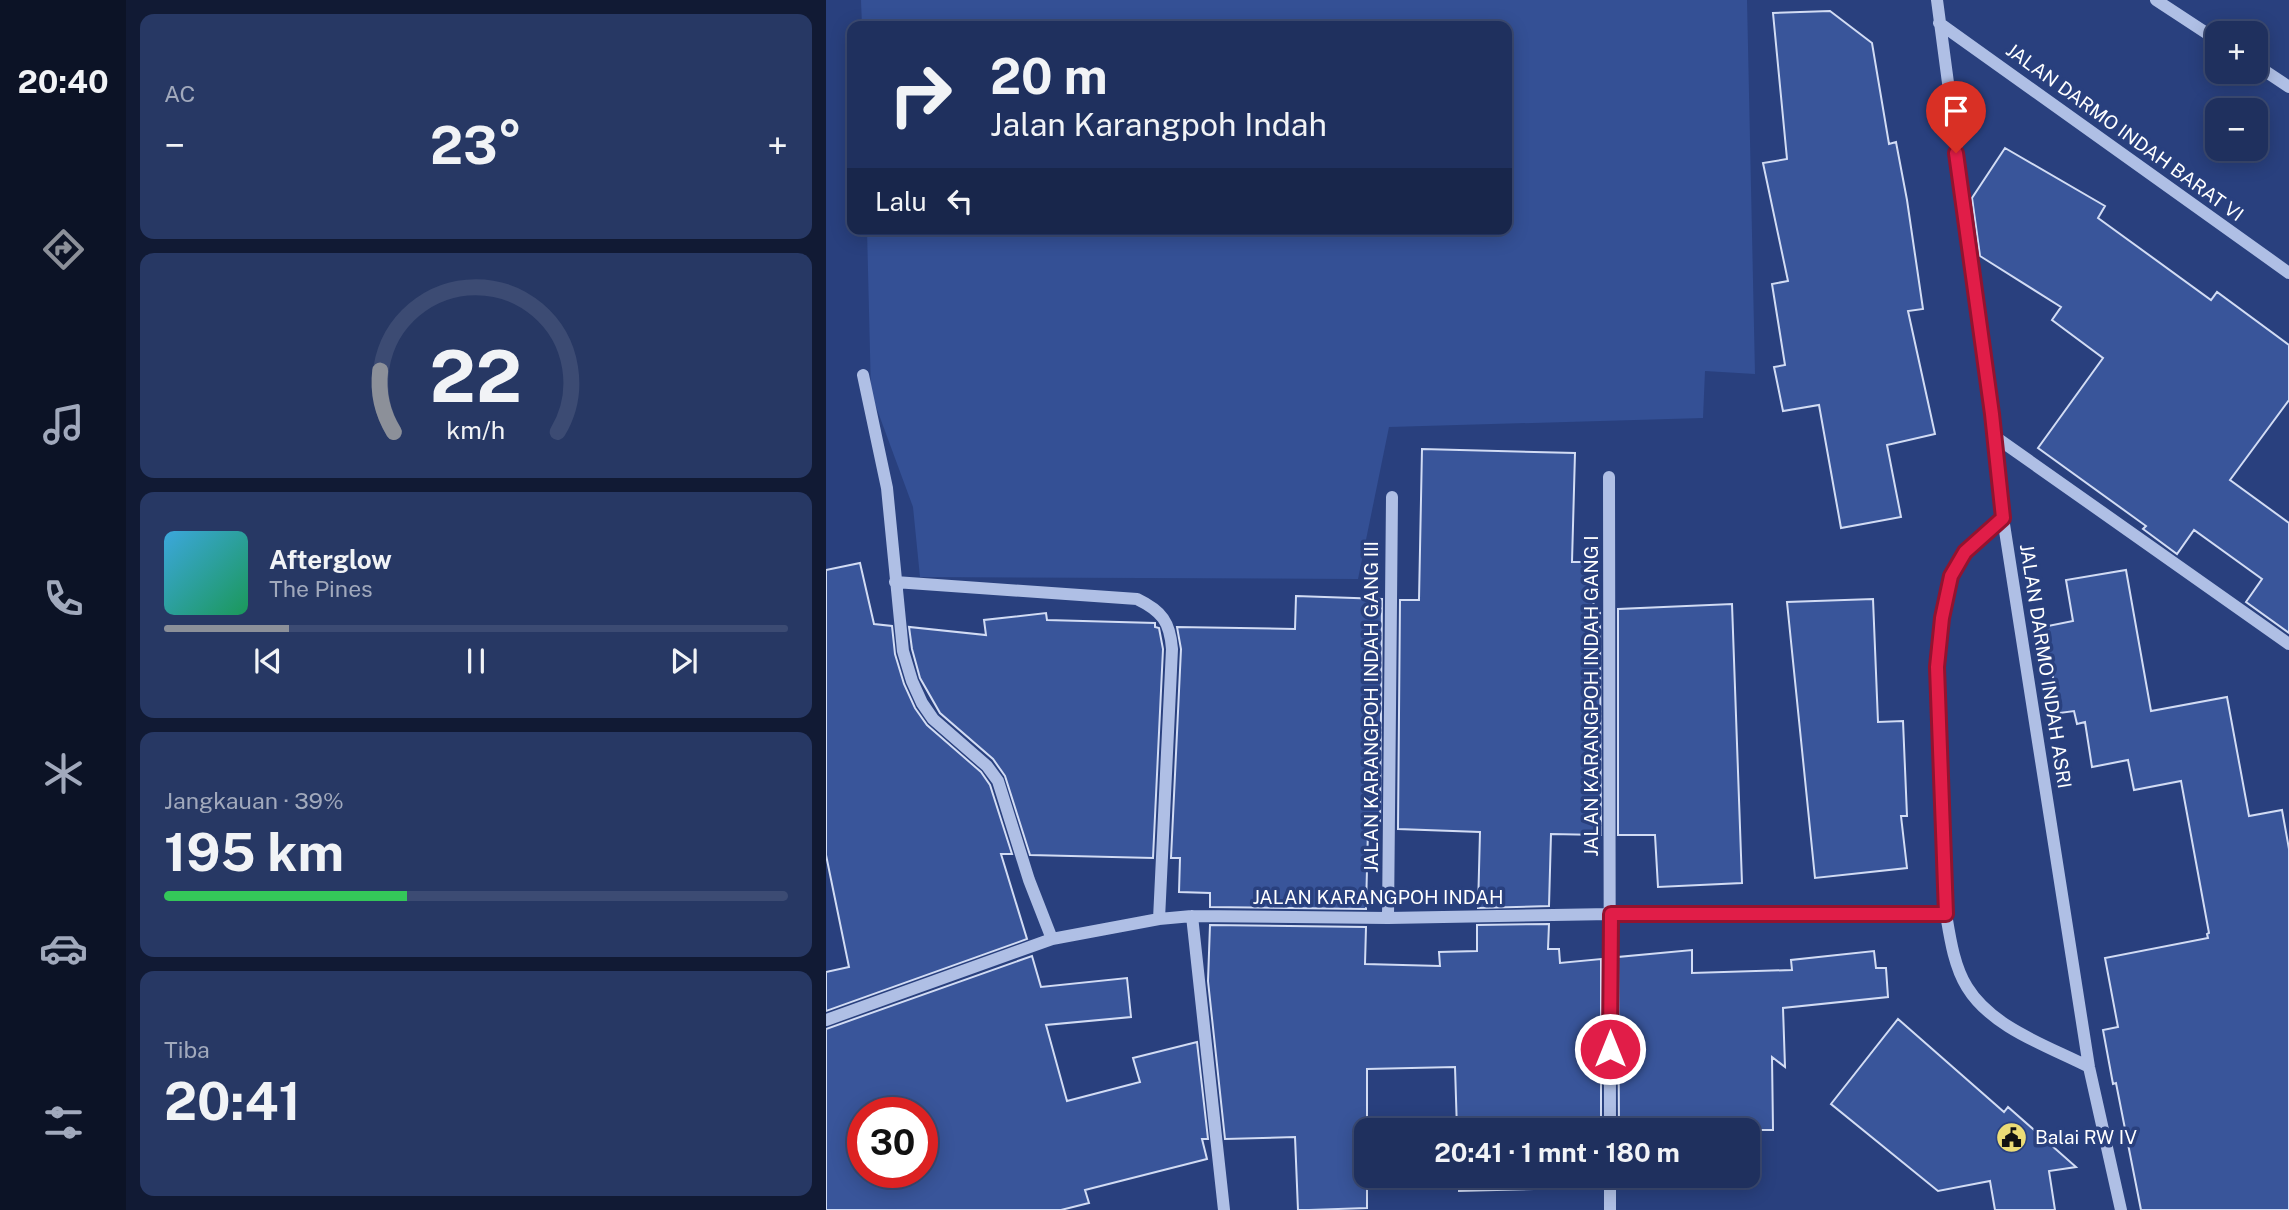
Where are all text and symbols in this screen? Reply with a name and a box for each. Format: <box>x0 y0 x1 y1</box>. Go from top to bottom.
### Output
map controls <box>2205 21 2268 161</box>
button: + <box>2205 21 2268 84</box>
street label: JALAN DARMO INDAH BARAT VI <box>2002 39 2248 225</box>
text: 20 m <box>990 47 1108 105</box>
icon: right <box>875 49 966 140</box>
text: 20:40 <box>17 63 109 100</box>
text: AC <box>164 80 195 107</box>
pin <box>1926 81 1986 153</box>
icon: arrive <box>1937 92 1975 130</box>
button: − <box>2205 98 2268 161</box>
text: Jalan Karangpoh Indah <box>990 106 1327 143</box>
text: 23° <box>430 115 522 176</box>
text: − <box>164 123 185 168</box>
text: + <box>767 123 788 168</box>
icon: left <box>941 182 979 220</box>
text: Lalu <box>875 186 927 217</box>
icon: directions <box>39 225 88 274</box>
text: 22 <box>430 333 522 418</box>
icon: music <box>39 400 88 449</box>
text: km/h <box>447 415 505 445</box>
street label: JALAN KARANGPOH INDAH GANG I <box>1580 535 1602 857</box>
street label: JALAN KARANGPOH INDAH GANG III <box>1360 541 1382 873</box>
street label: JALAN DARMO INDAH ASRI <box>2016 542 2076 790</box>
text: Afterglow <box>269 544 392 575</box>
icon: phone <box>39 574 88 623</box>
text: The Pines <box>269 575 373 602</box>
icon: previous <box>249 642 287 680</box>
icon: pause <box>457 642 495 680</box>
icon: next <box>665 642 703 680</box>
icon: climate <box>39 749 88 798</box>
text: Jangkauan · 39% <box>164 787 344 814</box>
text: 195 km <box>164 822 344 883</box>
street label: JALAN KARANGPOH INDAH <box>1253 886 1503 908</box>
icon: car <box>39 924 88 973</box>
position arrow <box>1573 1012 1647 1086</box>
text: Tiba <box>164 1036 210 1063</box>
text: 20:41 <box>164 1071 301 1132</box>
speed limit sign: 30 <box>847 1097 938 1188</box>
icon: filters <box>39 1098 88 1147</box>
public building icon: Balai RW IV <box>1995 1120 2029 1154</box>
place label: Balai RW IV <box>2035 1126 2137 1148</box>
text: 20:41 · 1 mnt · 180 m <box>1434 1137 1680 1168</box>

